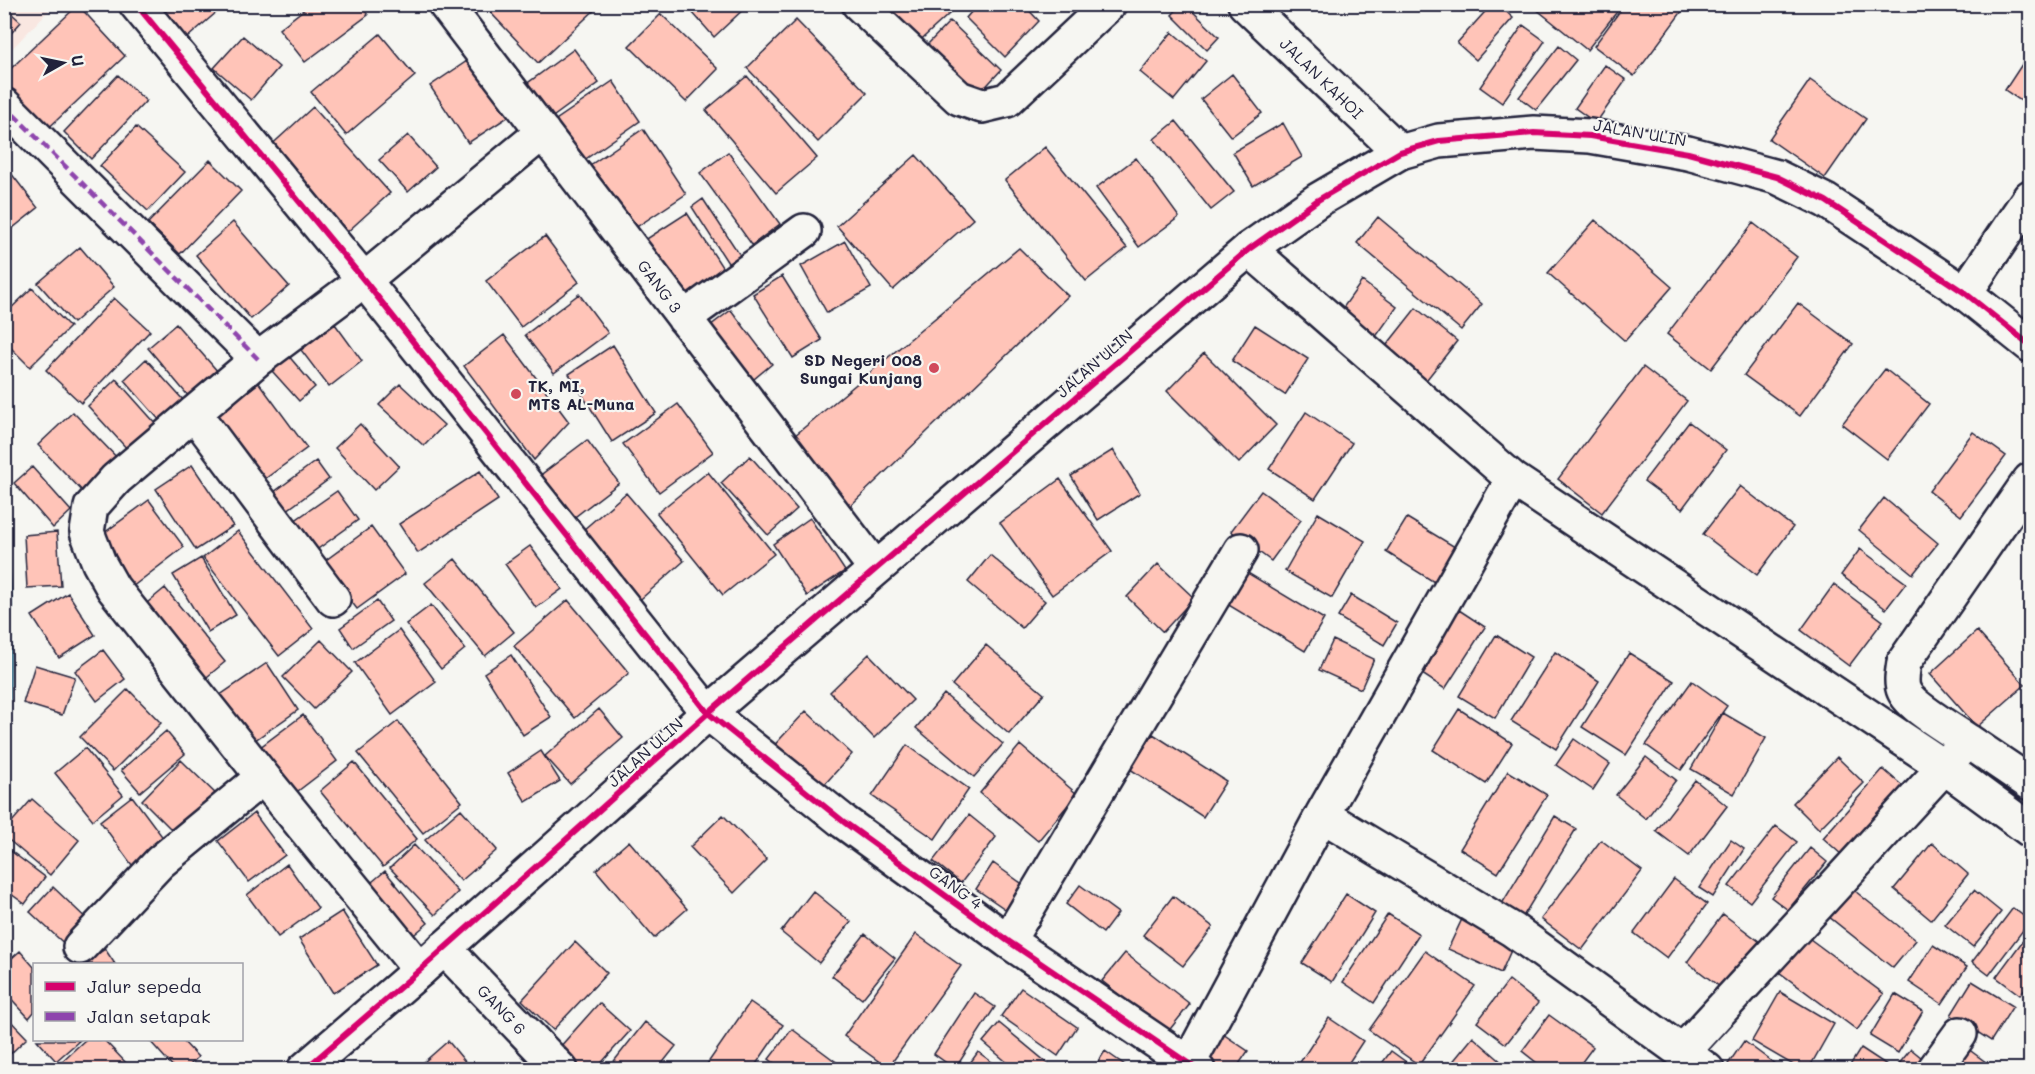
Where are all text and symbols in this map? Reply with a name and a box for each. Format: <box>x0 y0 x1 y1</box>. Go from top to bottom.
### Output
north arrow <box>33 33 93 93</box>
street label: JALAN KAHOI <box>1276 33 1368 123</box>
text: U <box>67 53 90 68</box>
street label: JALAN ULIN <box>1592 113 1688 151</box>
street label: GANG 3 <box>633 255 687 317</box>
street label: JALAN ULIN <box>1052 324 1136 402</box>
place label: SD Negeri 008 Sungai Kunjang <box>800 349 922 388</box>
marker: SD Negeri 008 Sungai Kunjang <box>927 361 941 375</box>
place label: TK, MI, MTS AL-Muna <box>528 375 635 414</box>
marker: TK, MI, MTS AL-Muna <box>509 387 523 401</box>
street label: JALAN ULIN <box>603 713 687 791</box>
street label: GANG 4 <box>925 861 987 914</box>
legend <box>33 963 243 1041</box>
text: Jalur sepeda <box>87 974 202 998</box>
street label: GANG 6 <box>473 980 531 1038</box>
text: Jalan setapak <box>87 1004 210 1028</box>

